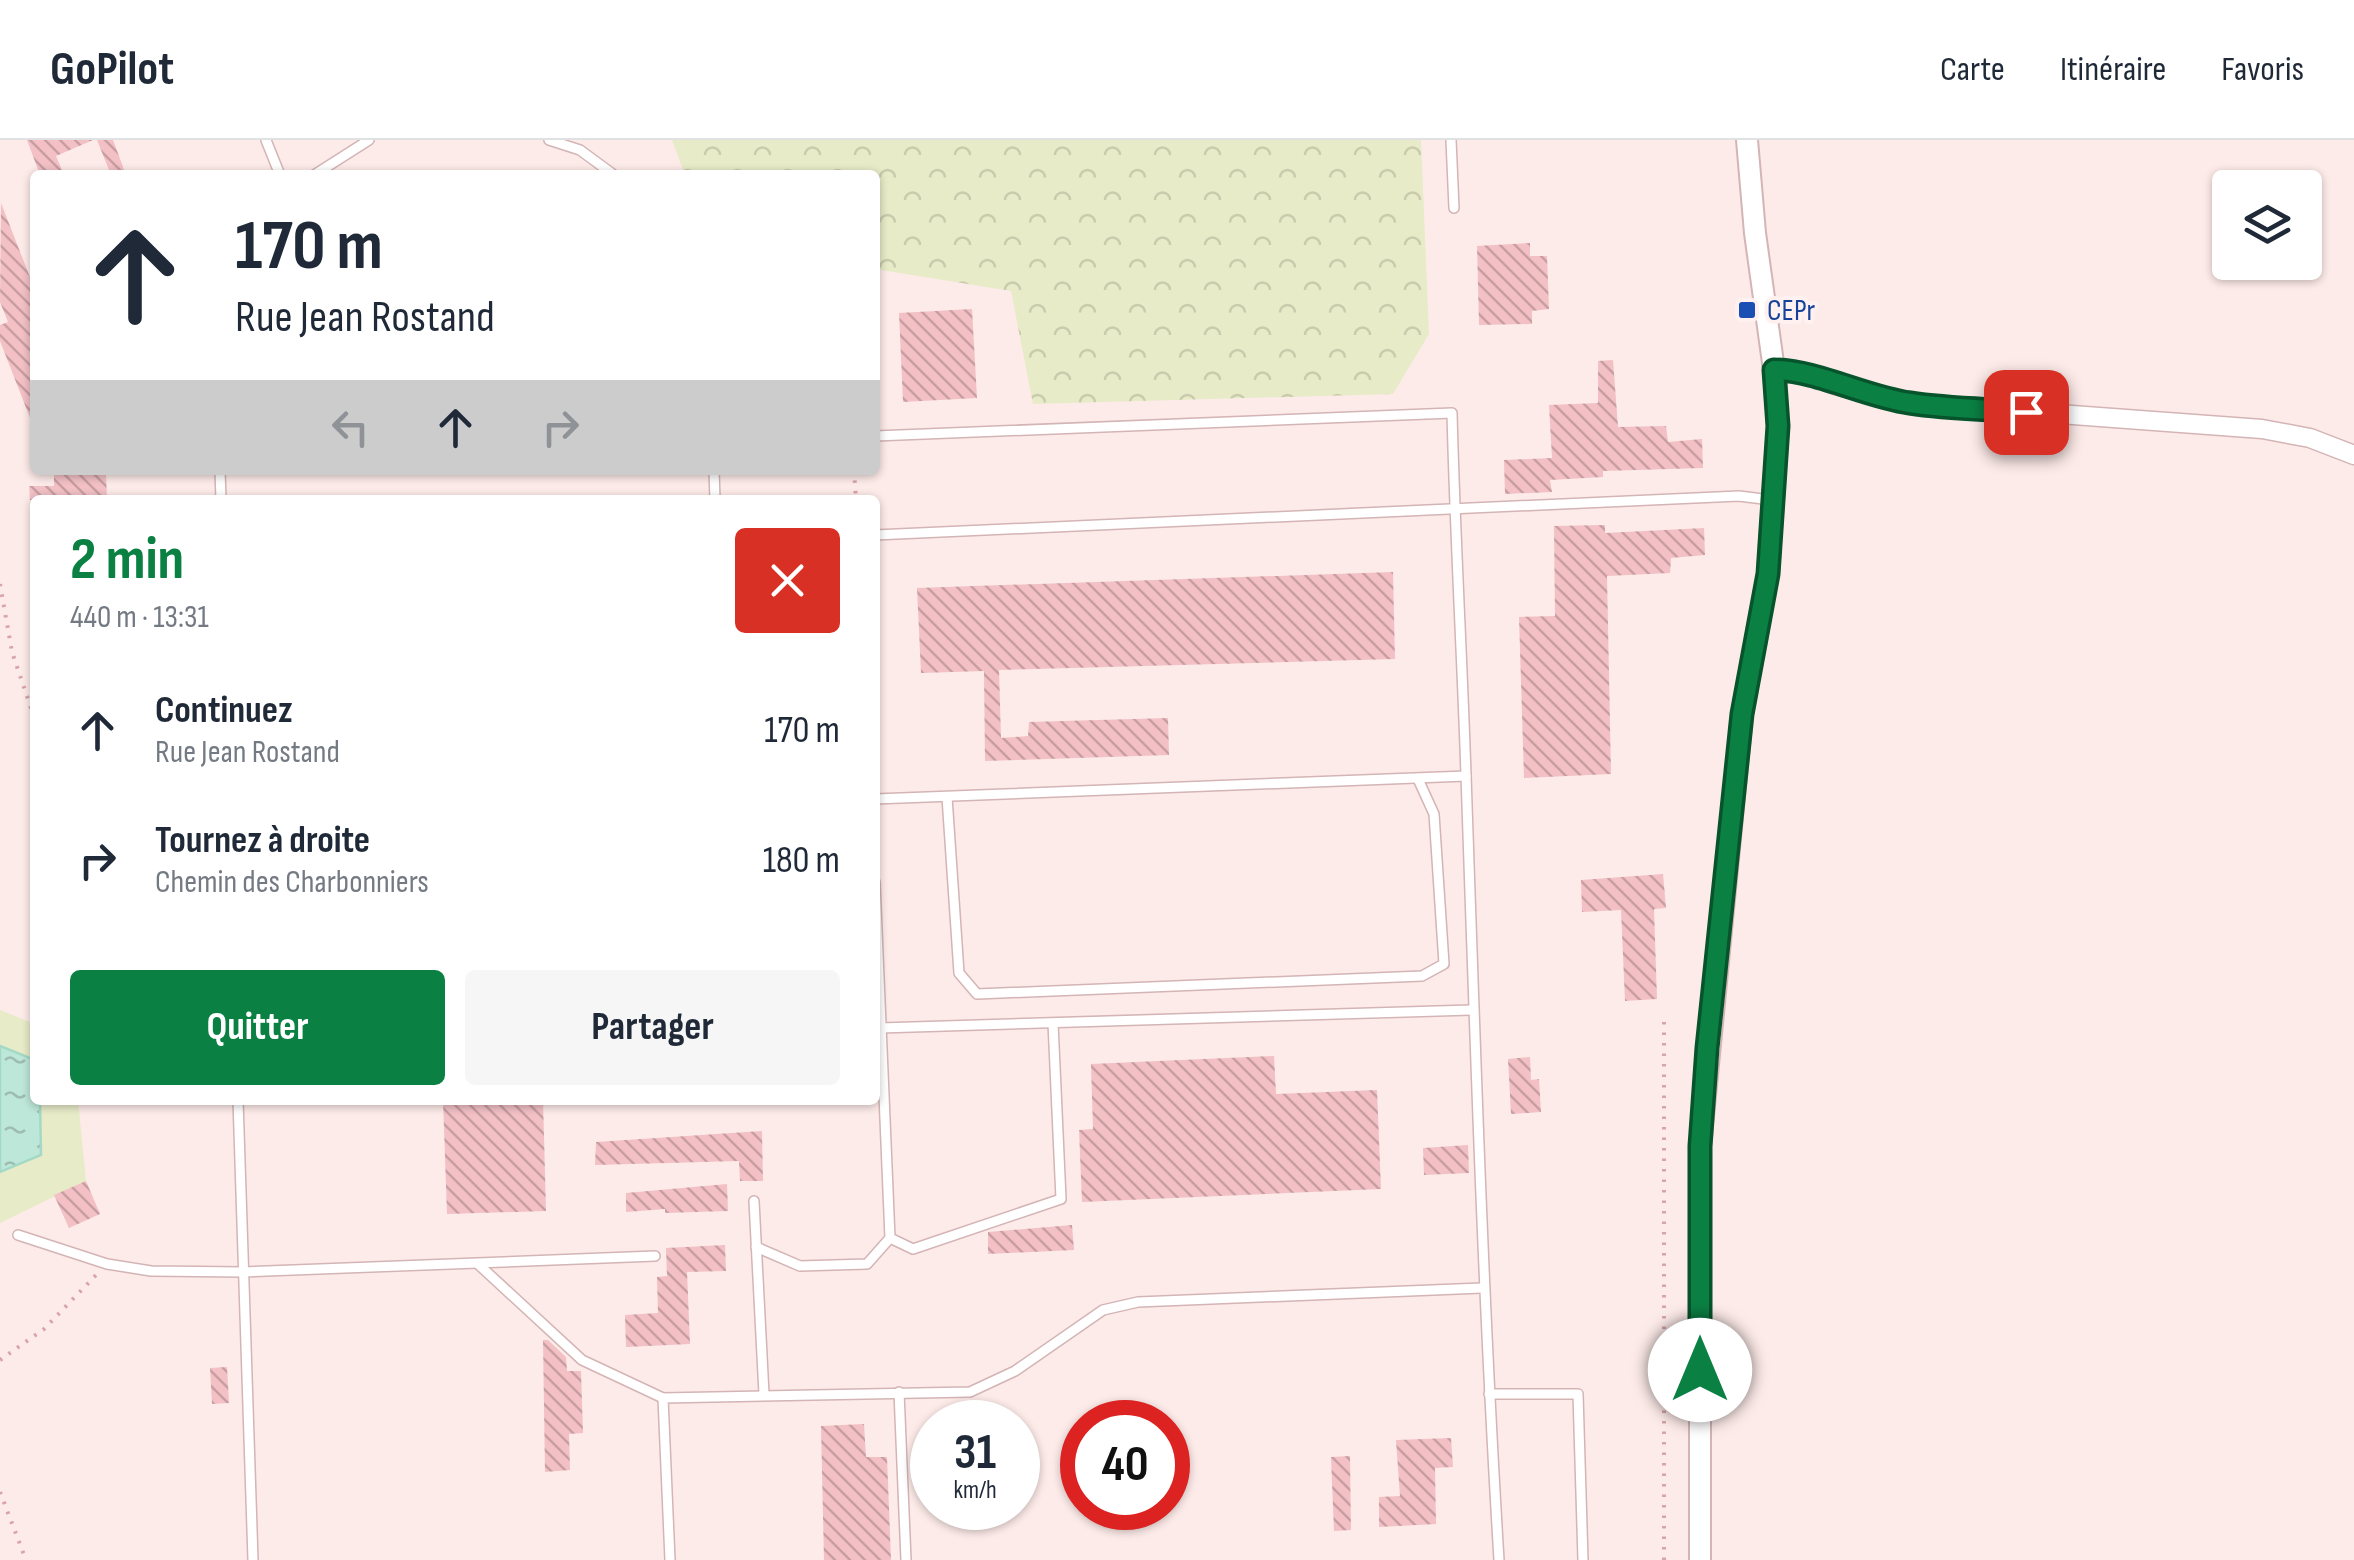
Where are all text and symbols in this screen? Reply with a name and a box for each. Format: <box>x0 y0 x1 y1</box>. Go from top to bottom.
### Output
text: GoPilot <box>50 41 174 98</box>
text: Carte <box>1940 48 2005 91</box>
text: Itinéraire <box>2060 48 2166 91</box>
text: Favoris <box>2221 48 2304 91</box>
map controls <box>2212 170 2322 280</box>
button: layers <box>2212 170 2322 280</box>
text: 170 m <box>235 205 383 289</box>
icon: ahead <box>70 210 200 340</box>
text: Rue Jean Rostand <box>235 290 495 345</box>
place label: CEPr <box>1767 293 1816 329</box>
marker: CEPr <box>1736 299 1758 321</box>
pin <box>1984 370 2069 455</box>
icon: arrive <box>1999 385 2054 440</box>
icon: left <box>323 400 378 455</box>
icon: ahead <box>428 400 483 455</box>
icon: right <box>533 400 588 455</box>
text: 2 min <box>70 524 184 596</box>
button: close <box>735 528 840 633</box>
text: 440 m · 13:31 <box>70 598 209 637</box>
text: Continuez <box>155 688 293 733</box>
icon: ahead <box>70 703 125 758</box>
text: 170 m <box>764 708 840 753</box>
text: Rue Jean Rostand <box>155 733 340 772</box>
text: Tournez à droite <box>155 818 370 863</box>
icon: right <box>70 833 125 888</box>
text: 180 m <box>763 838 840 883</box>
text: Chemin des Charbonniers <box>155 863 429 902</box>
button: Quitter <box>70 970 445 1085</box>
button: Partager <box>465 970 840 1085</box>
position arrow <box>1648 1318 1752 1422</box>
speed limit sign: 40 <box>1060 1400 1190 1530</box>
text: 31 <box>954 1423 996 1483</box>
text: km/h <box>953 1475 997 1506</box>

